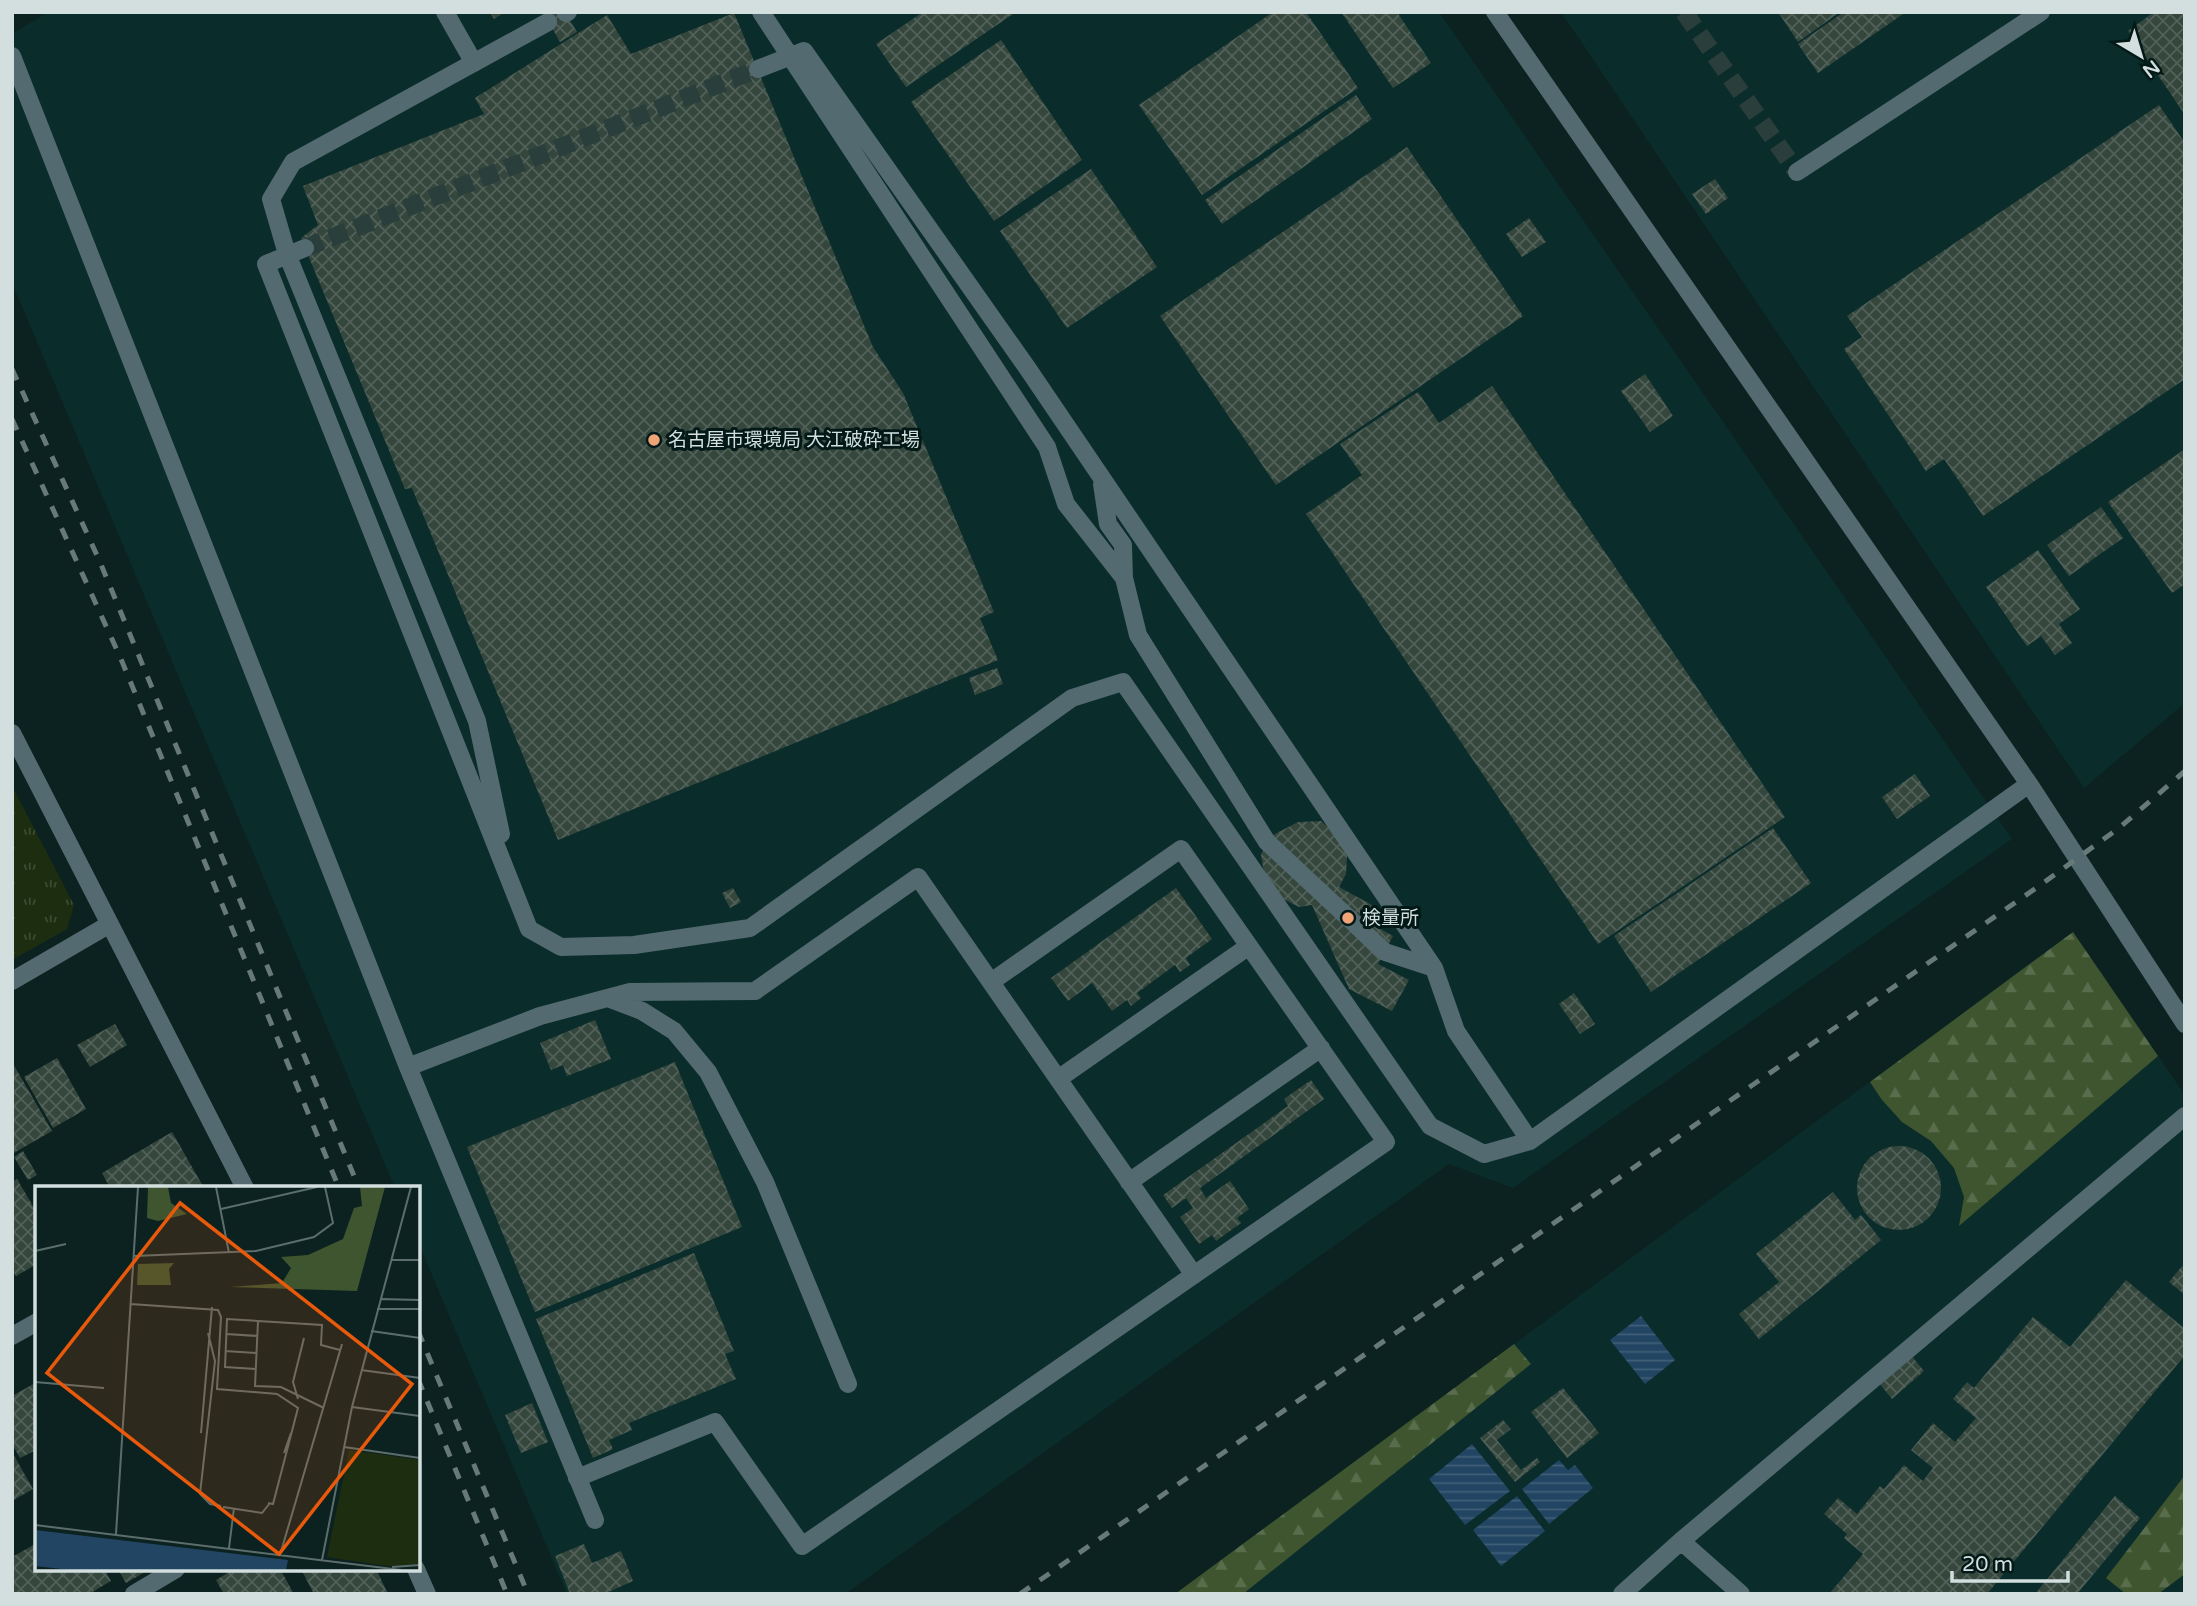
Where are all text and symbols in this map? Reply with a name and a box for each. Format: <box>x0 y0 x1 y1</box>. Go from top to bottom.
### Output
north arrow <box>2106 21 2176 91</box>
text: N <box>2138 55 2164 82</box>
place label: 名古屋市環境局 大江破砕工場 <box>668 429 920 451</box>
marker: 名古屋市環境局 大江破砕工場 <box>646 432 662 448</box>
place label: 検量所 <box>1362 907 1419 929</box>
marker: 検量所 <box>1340 910 1356 926</box>
inset map <box>35 1186 420 1571</box>
scale bar <box>1952 1540 2068 1584</box>
text: 20 m <box>1962 1552 2013 1577</box>

